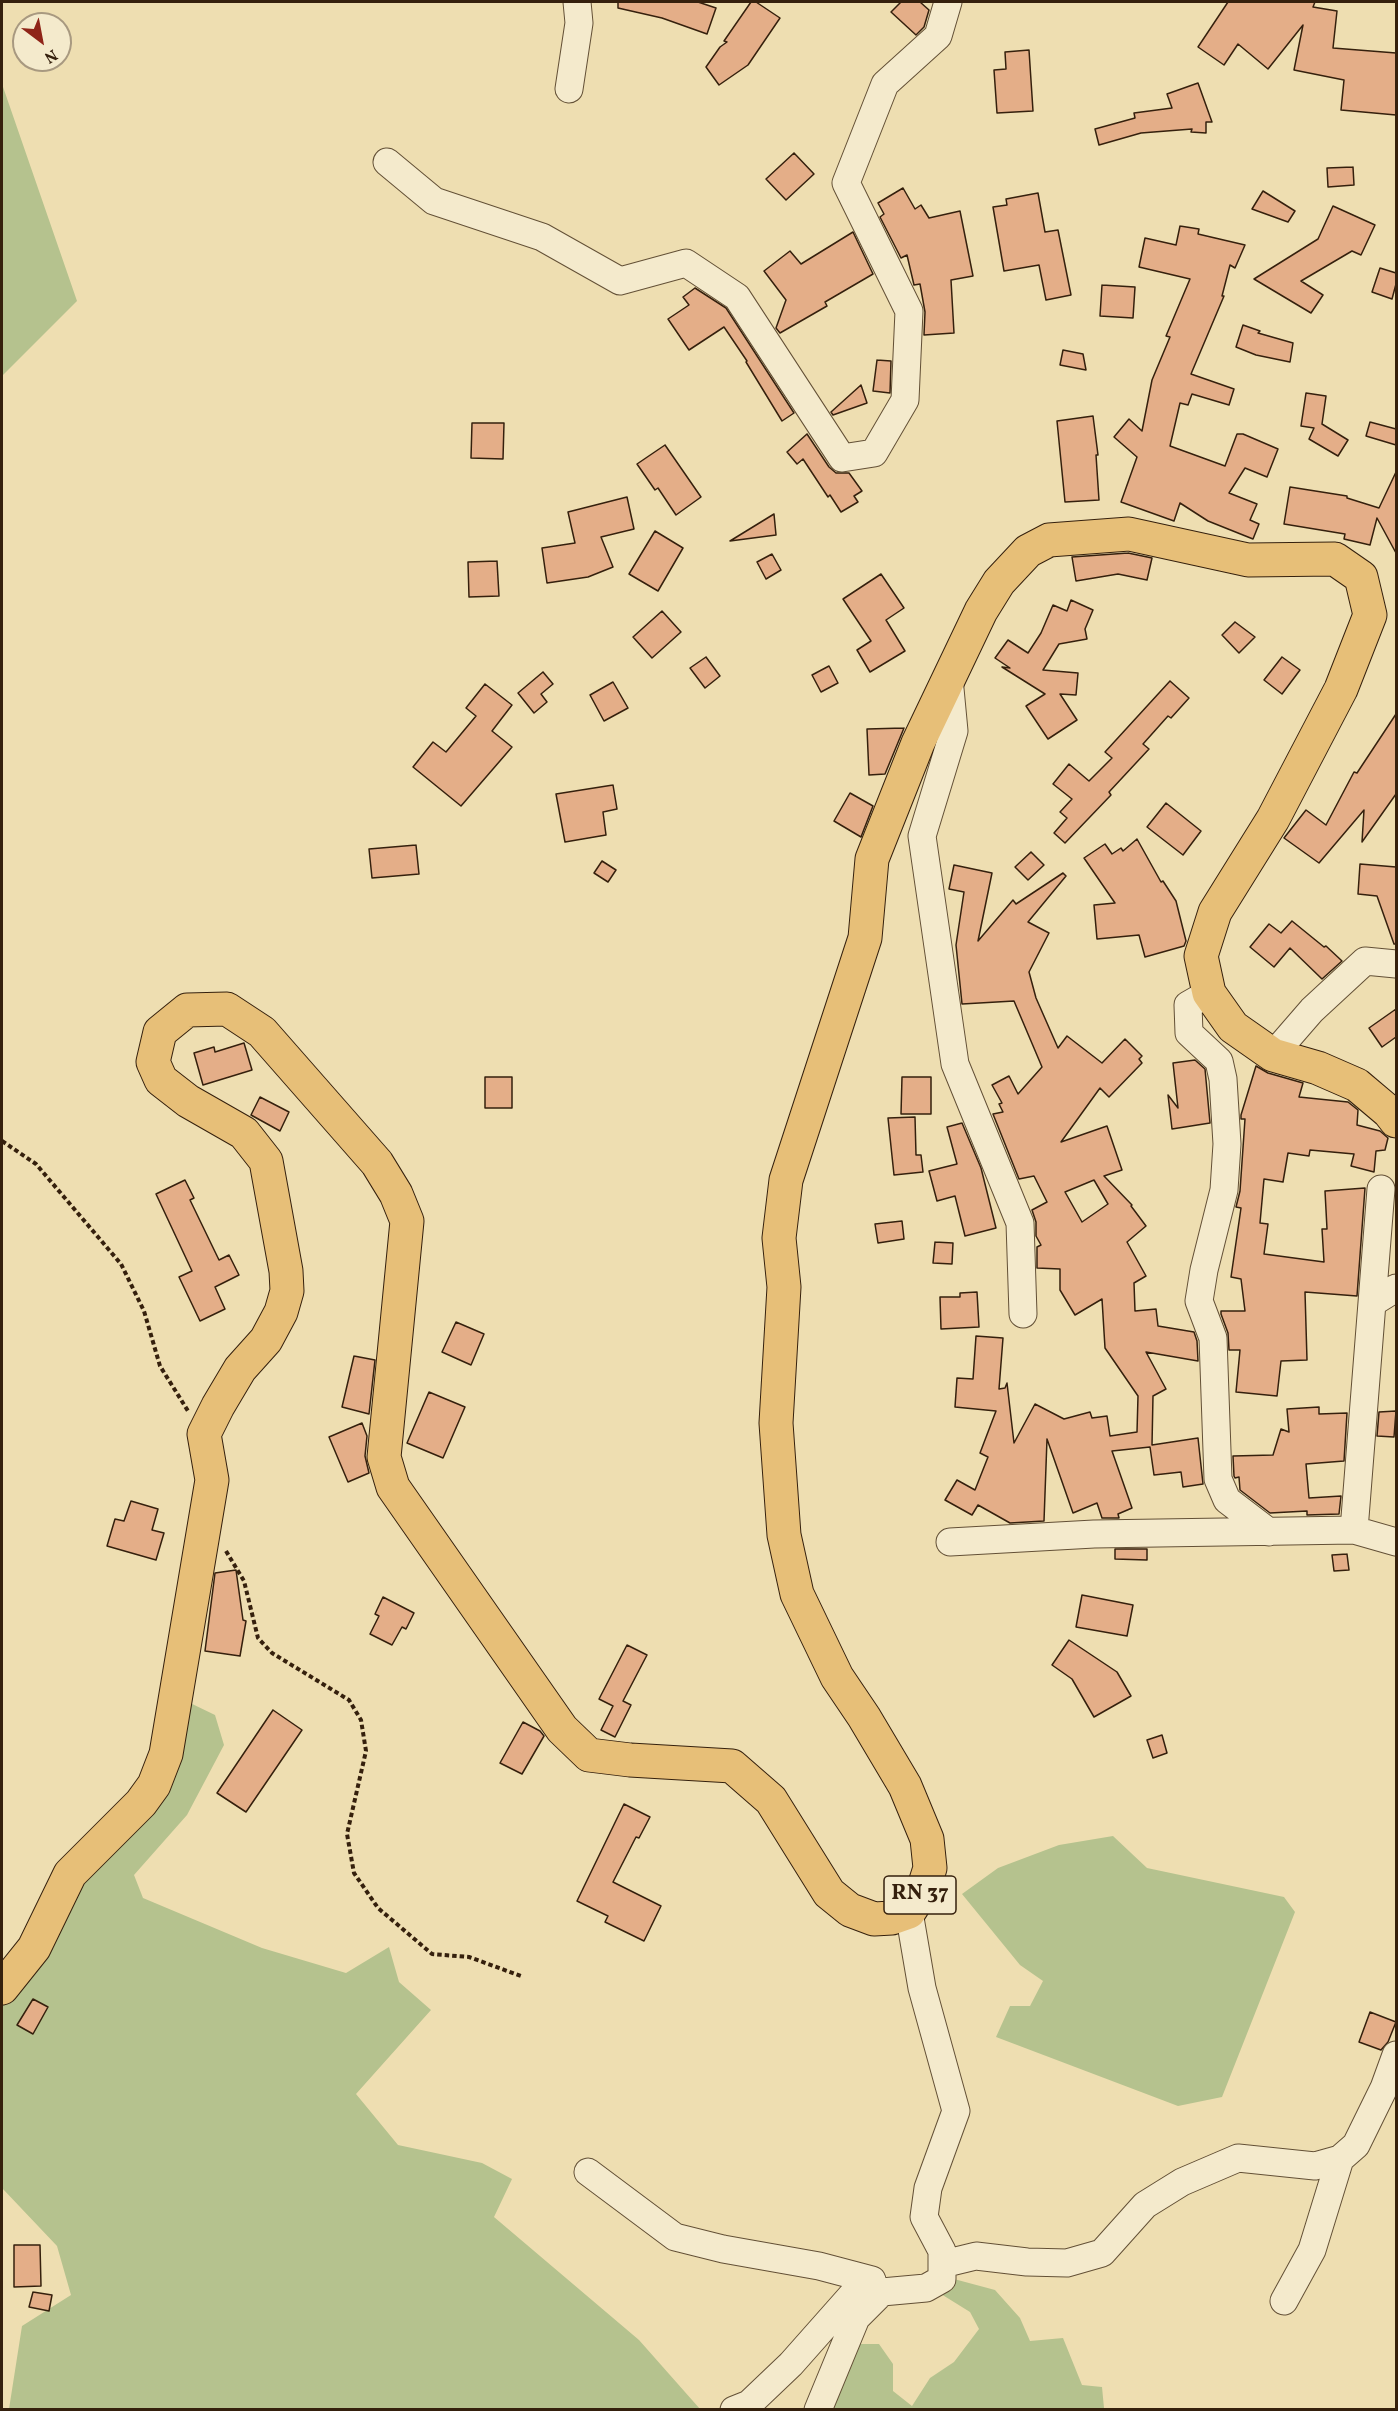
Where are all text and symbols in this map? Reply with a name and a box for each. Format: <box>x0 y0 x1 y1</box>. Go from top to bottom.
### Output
north arrow <box>12 12 72 72</box>
text: N <box>40 43 61 68</box>
road number: RN 37 <box>884 1876 956 1914</box>

